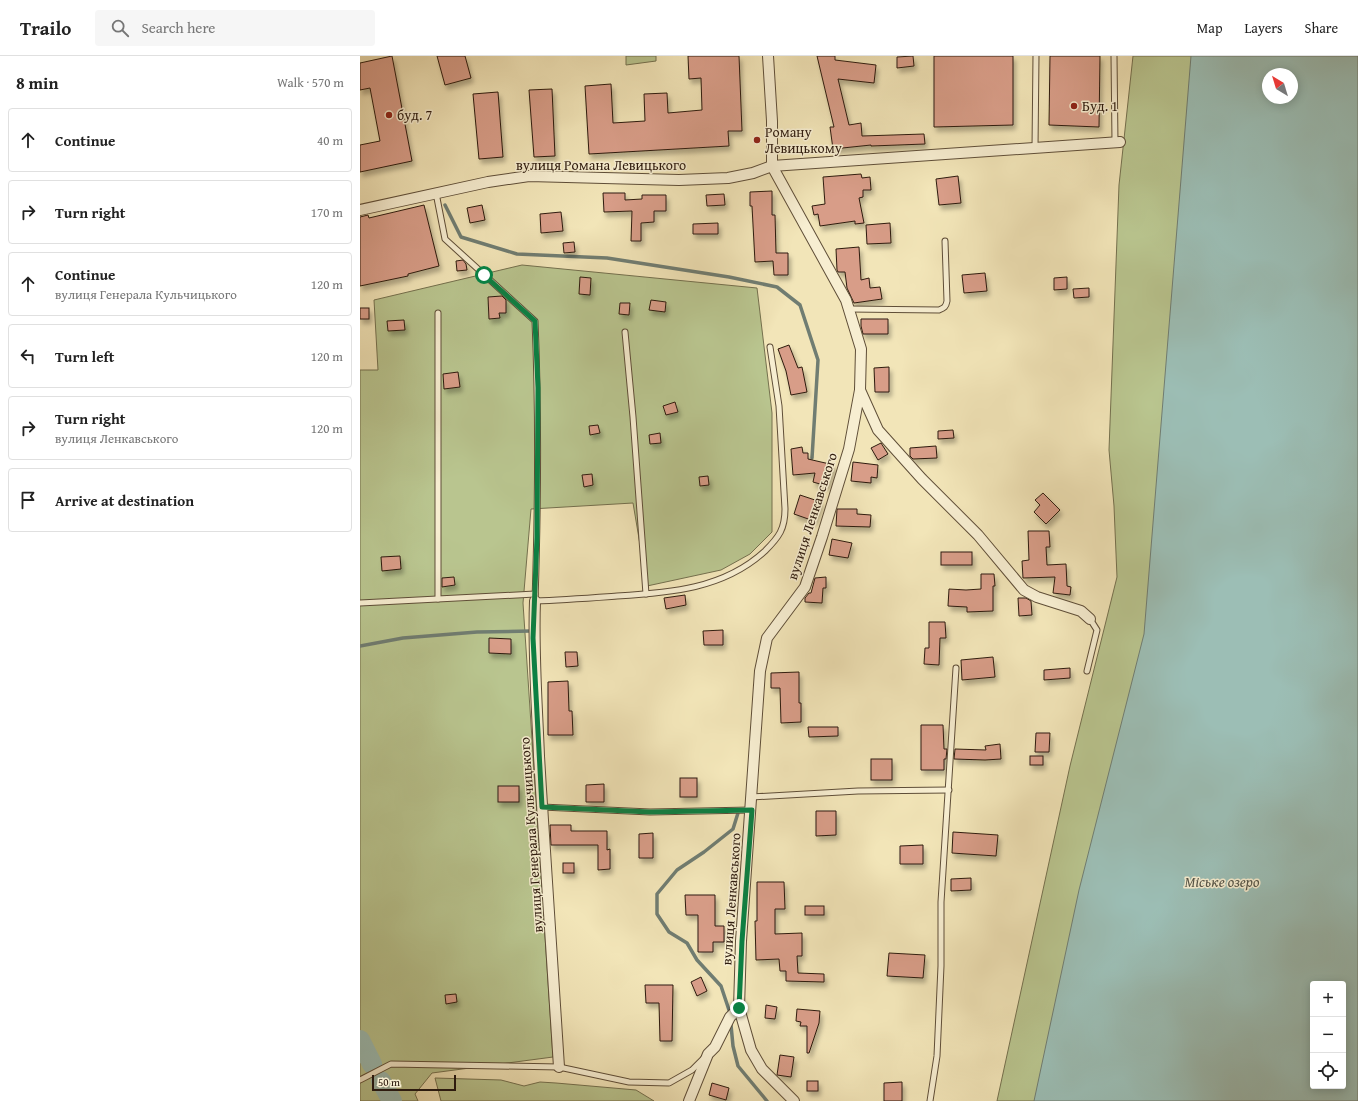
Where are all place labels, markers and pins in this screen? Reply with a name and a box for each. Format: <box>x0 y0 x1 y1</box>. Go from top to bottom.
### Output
place label: Буд. 1 <box>1082 96 1118 116</box>
marker: Буд. 1 <box>1069 101 1079 111</box>
place label: буд. 7 <box>397 105 432 125</box>
marker: буд. 7 <box>384 110 394 120</box>
place label: Роману Левицькому <box>765 122 842 158</box>
marker: Роману Левицькому <box>752 135 762 145</box>

